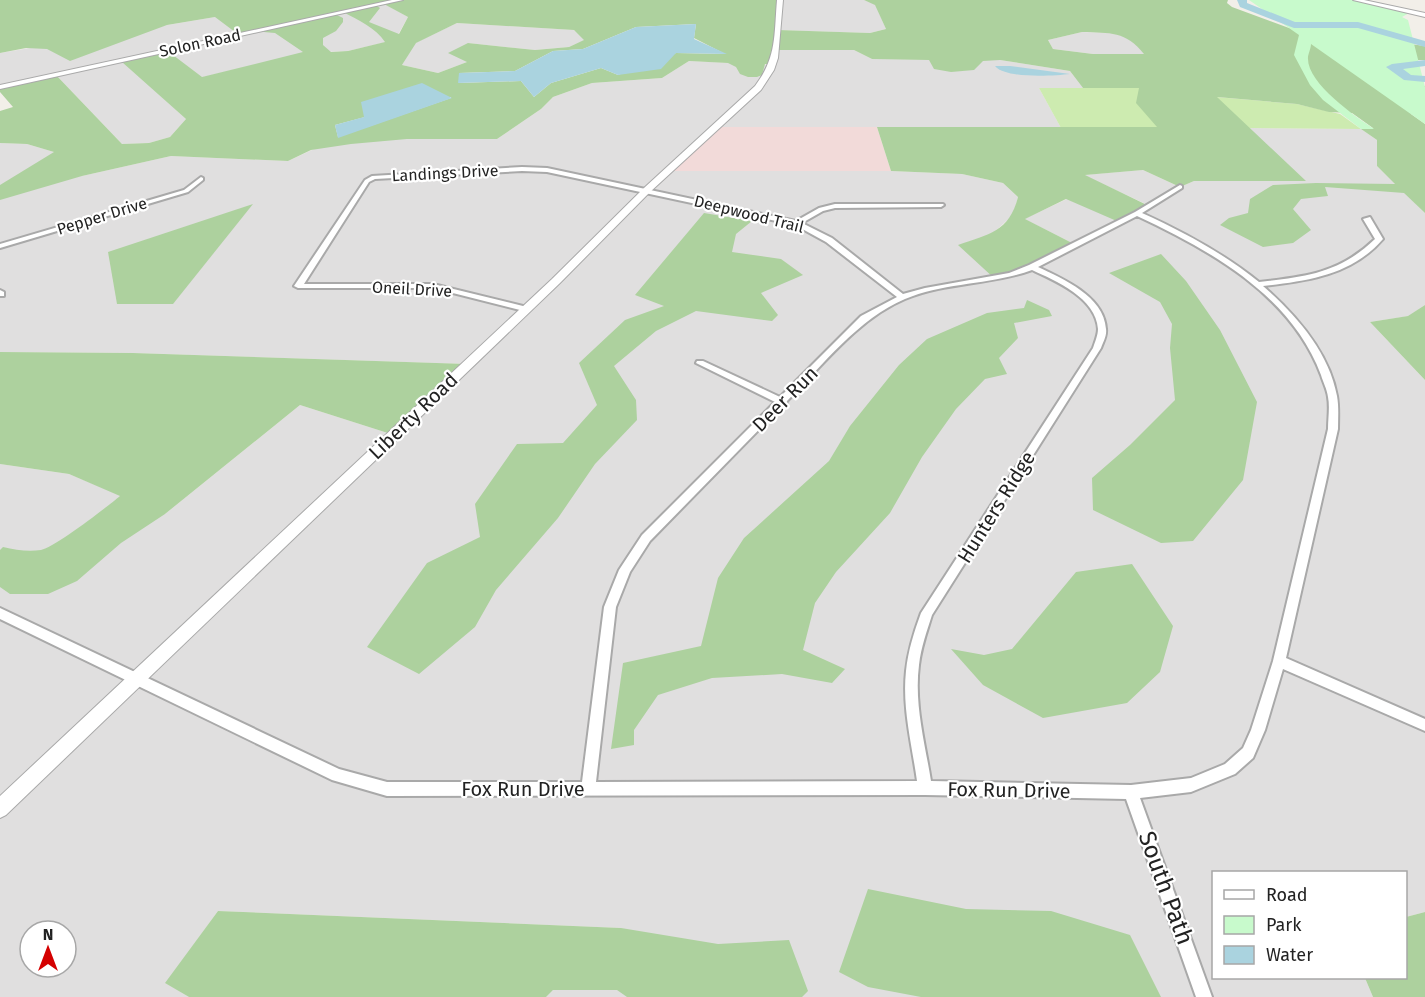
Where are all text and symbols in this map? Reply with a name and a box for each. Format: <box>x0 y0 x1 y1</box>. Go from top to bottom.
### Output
street label: Solon Road <box>158 25 242 61</box>
street label: Landings Drive <box>391 161 499 185</box>
street label: Deepwood Trail <box>692 191 806 237</box>
street label: Pepper Drive <box>55 193 149 239</box>
street label: Oneil Drive <box>371 277 453 301</box>
street label: Deer Run <box>747 361 823 437</box>
street label: Liberty Road <box>363 368 463 464</box>
street label: Hunters Ridge <box>952 447 1040 567</box>
street label: Fox Run Drive <box>461 777 585 801</box>
street label: Fox Run Drive <box>947 777 1071 803</box>
street label: South Path <box>1133 828 1199 948</box>
legend <box>1212 871 1407 979</box>
text: Road <box>1266 884 1308 906</box>
text: Park <box>1266 914 1302 936</box>
north arrow <box>18 919 78 979</box>
text: N <box>43 925 53 944</box>
text: Water <box>1266 944 1313 966</box>

